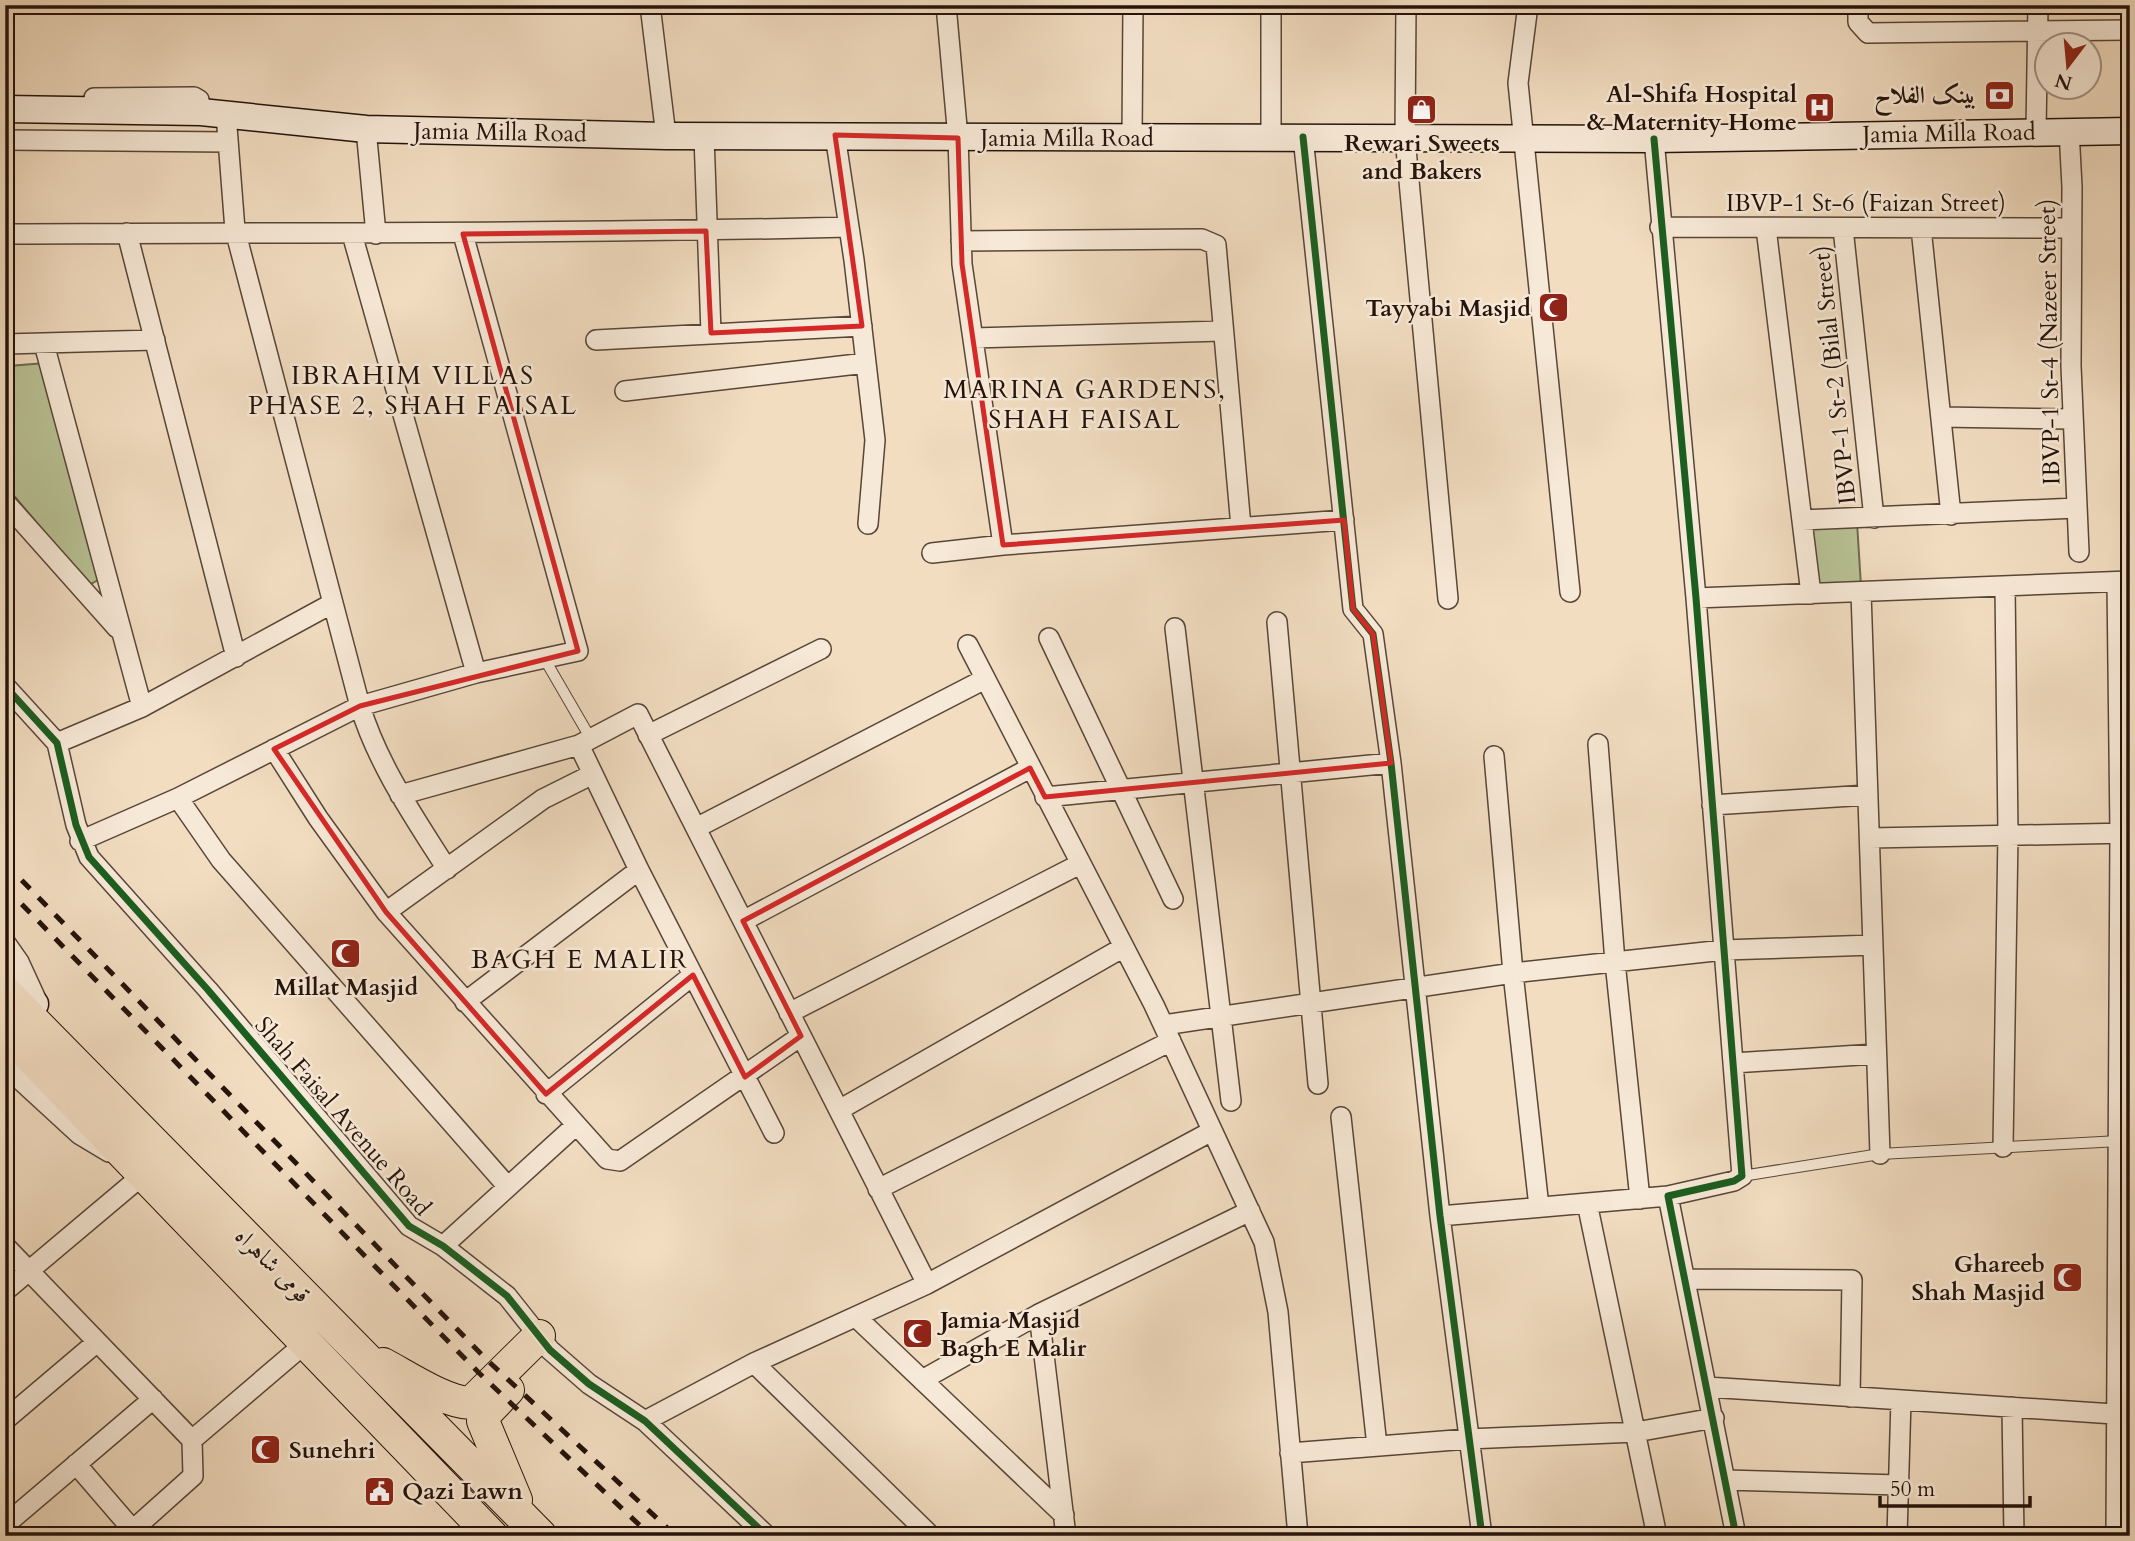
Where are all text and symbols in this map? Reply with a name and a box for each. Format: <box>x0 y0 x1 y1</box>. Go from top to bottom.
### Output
north arrow <box>2034 32 2104 102</box>
text: N <box>2052 66 2075 96</box>
place label: Al-Shifa Hospital & Maternity Home <box>1587 78 1797 139</box>
bank icon: بینک الفلاح <box>1982 78 2016 112</box>
place label: بینک الفلاح <box>1874 79 1976 117</box>
hospital icon: Al-Shifa Hospital & Maternity Home <box>1803 91 1837 125</box>
shop icon: Rewari Sweets and Bakers <box>1405 92 1439 126</box>
street label: Jamia Milla Road <box>410 114 587 151</box>
street label: Jamia Milla Road <box>1859 115 2036 152</box>
street label: Jamia Milla Road <box>977 122 1154 155</box>
place label: Rewari Sweets and Bakers <box>1344 127 1500 188</box>
street label: IBVP-1 St-6 (Faizan Street) <box>1726 187 2006 220</box>
street label: IBVP-1 St-4 (Nazeer Street) <box>2031 199 2068 485</box>
street label: IBVP-1 St-2 (Bilal Street) <box>1805 244 1864 506</box>
mosque icon: Tayyabi Masjid <box>1537 291 1571 325</box>
place label: Tayyabi Masjid <box>1365 292 1531 325</box>
district label: IBRAHIM VILLAS PHASE 2, SHAH FAISAL <box>248 358 578 423</box>
district label: MARINA GARDENS, SHAH FAISAL <box>943 372 1227 437</box>
mosque icon: Millat Masjid <box>329 936 363 970</box>
district label: BAGH E MALIR <box>471 942 689 977</box>
place label: Millat Masjid <box>274 971 418 1004</box>
street label: Shah Faisal Avenue Road <box>247 1010 439 1223</box>
street label: قومی شاہراہ <box>227 1220 318 1311</box>
place label: Ghareeb Shah Masjid <box>1911 1248 2045 1309</box>
mosque icon: Ghareeb Shah Masjid <box>2051 1261 2085 1295</box>
place label: Jamia Masjid Bagh E Malir <box>937 1304 1087 1365</box>
mosque icon: Jamia Masjid Bagh E Malir <box>900 1317 934 1351</box>
mosque icon: Sunehri <box>249 1433 283 1467</box>
place label: Sunehri <box>289 1434 376 1467</box>
scale bar <box>1880 1464 2030 1508</box>
public building icon: Qazi Lawn <box>362 1474 396 1508</box>
place label: Qazi Lawn <box>402 1475 524 1508</box>
text: 50 m <box>1890 1475 1935 1504</box>

